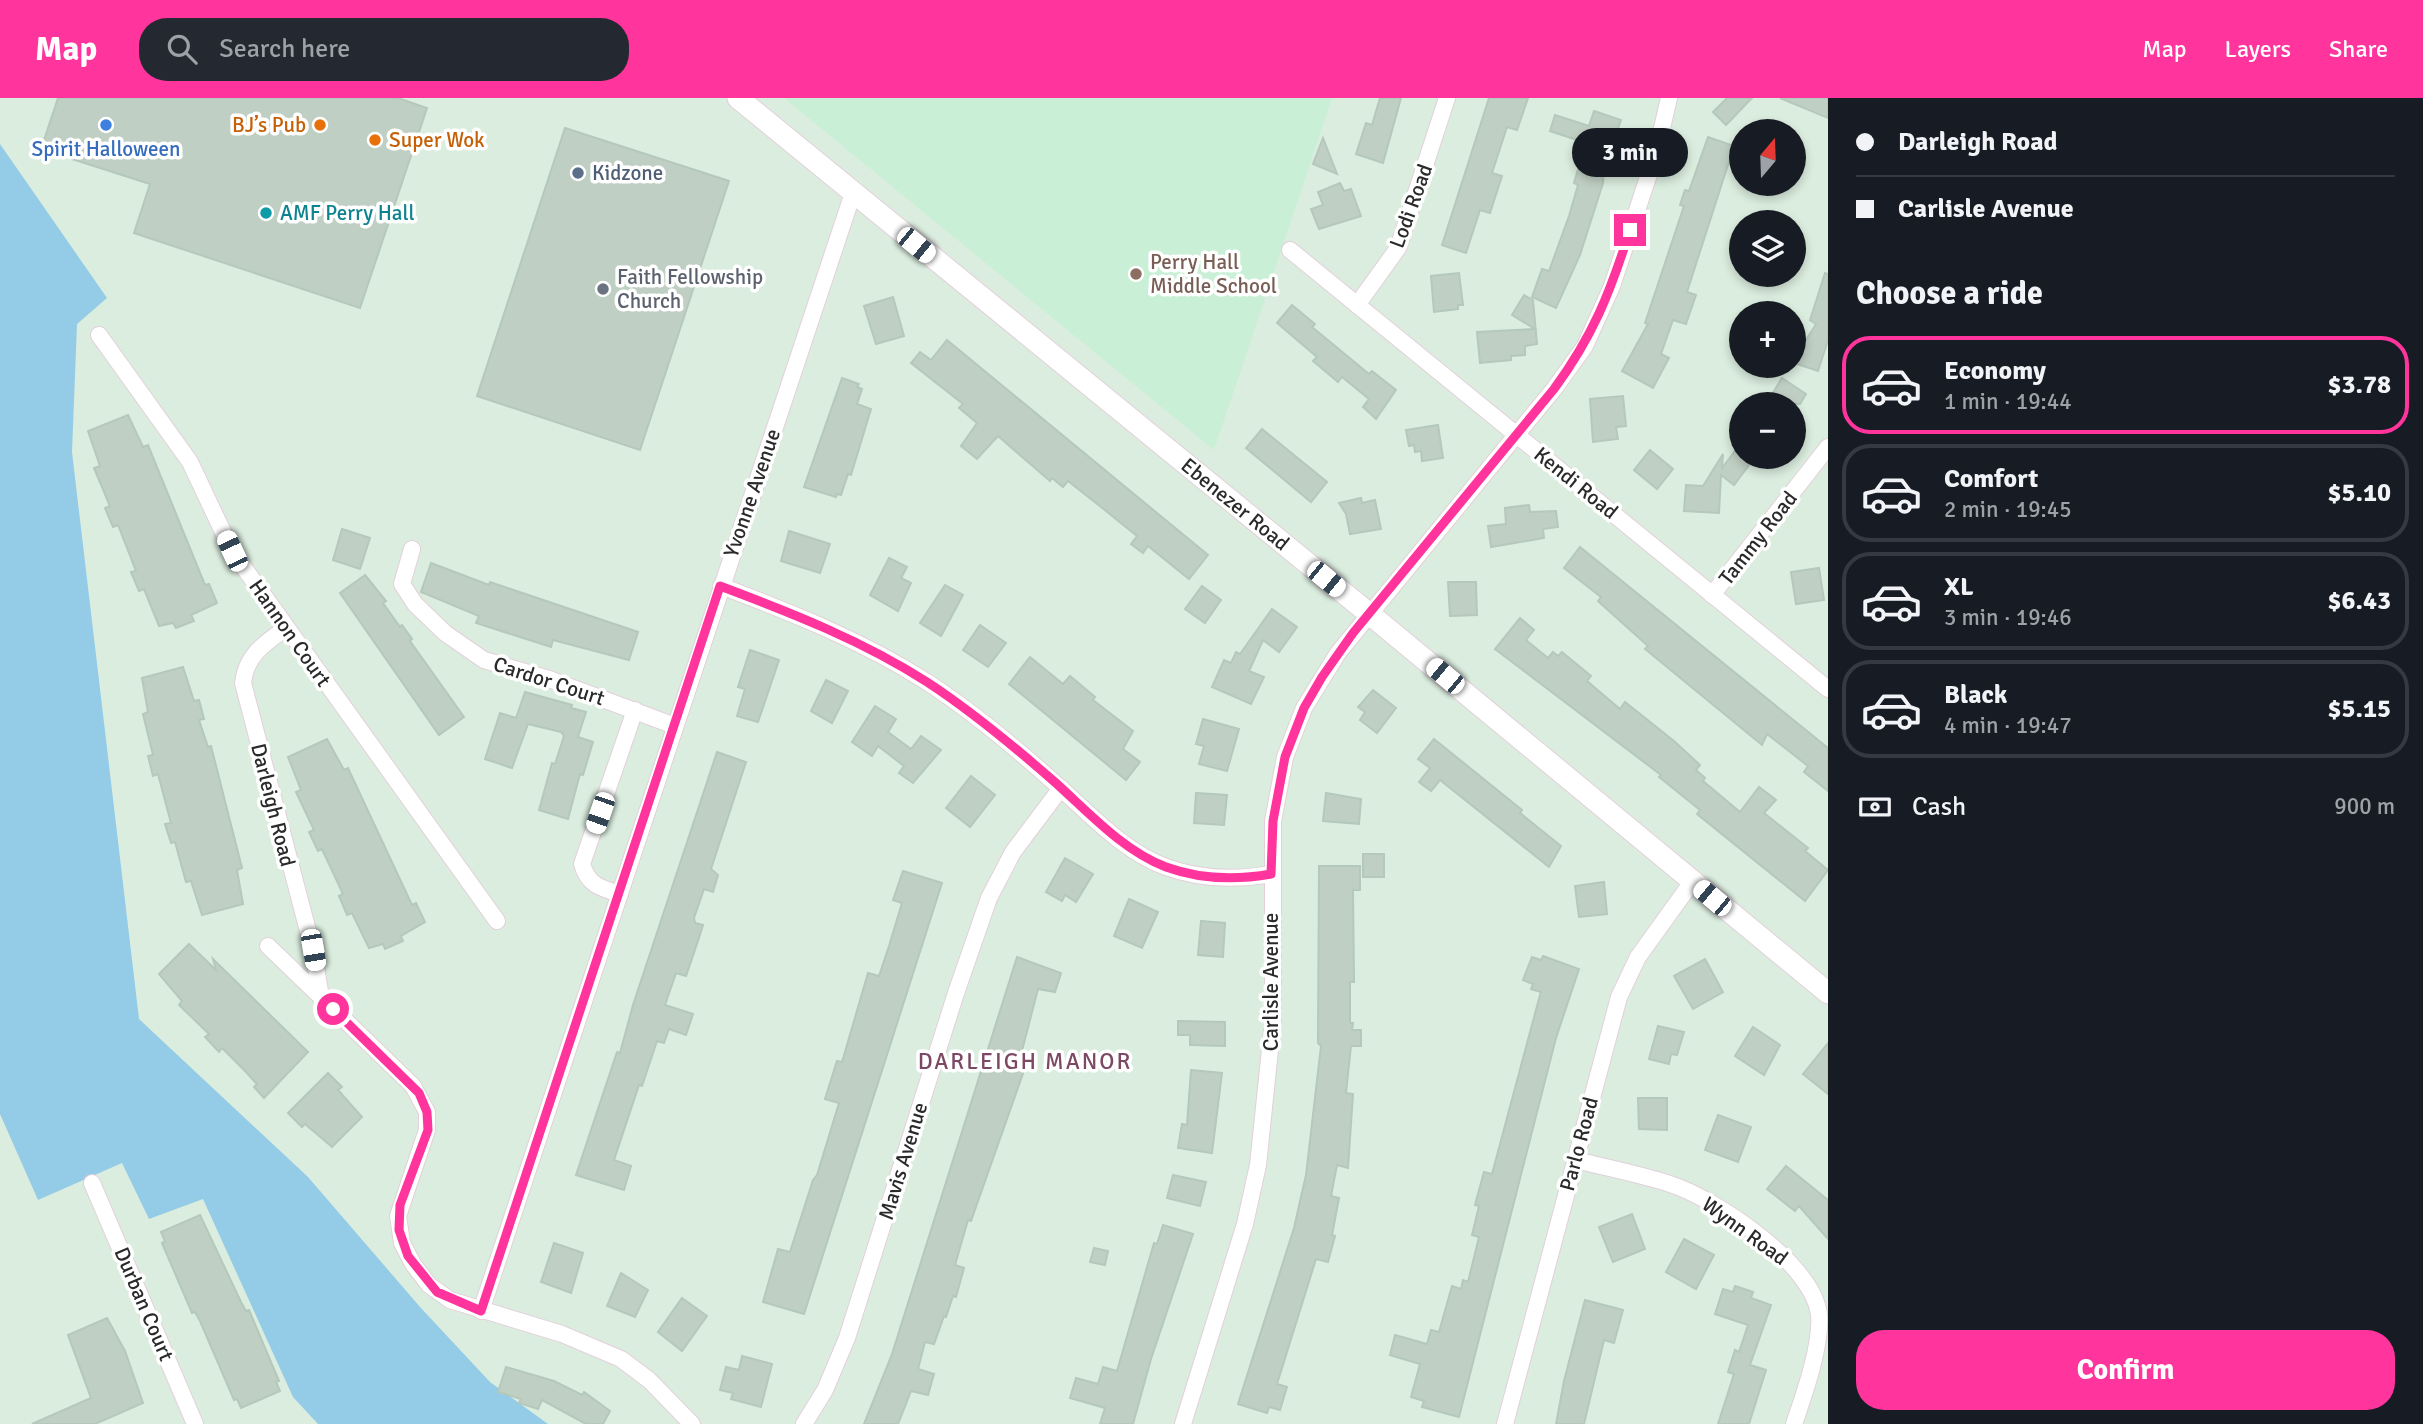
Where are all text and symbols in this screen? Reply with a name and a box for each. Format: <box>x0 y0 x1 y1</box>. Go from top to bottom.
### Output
search box <box>139 18 629 81</box>
text: Map <box>35 29 97 70</box>
icon: search <box>163 30 201 68</box>
text: Search here <box>219 33 350 65</box>
text: Map <box>2142 34 2187 64</box>
text: Layers <box>2225 34 2291 64</box>
text: Share <box>2329 34 2388 64</box>
place label: BJ’s Pub <box>232 112 306 138</box>
marker: Spirit Halloween <box>98 117 114 133</box>
marker: BJ’s Pub <box>312 117 328 133</box>
north arrow <box>1729 119 1806 196</box>
map controls <box>1729 119 1806 469</box>
text: Darleigh Road <box>1898 126 2057 158</box>
place label: Super Wok <box>389 127 485 153</box>
callout: 3 min <box>1572 129 1688 178</box>
marker: Super Wok <box>367 132 383 148</box>
place label: Spirit Halloween <box>32 136 180 162</box>
text: 3 min <box>1602 138 1658 167</box>
place label: Kidzone <box>592 160 663 186</box>
street label: Lodi Road <box>1384 160 1438 252</box>
marker: Kidzone <box>570 165 586 181</box>
text: Carlisle Avenue <box>1898 193 2074 225</box>
place label: AMF Perry Hall <box>280 200 415 226</box>
marker: AMF Perry Hall <box>258 205 274 221</box>
button: layers <box>1729 210 1806 287</box>
route end <box>1614 214 1646 246</box>
car <box>894 224 939 266</box>
place label: Perry Hall Middle School <box>1150 249 1277 299</box>
place label: Faith Fellowship Church <box>617 264 763 314</box>
marker: Perry Hall Middle School <box>1128 266 1144 282</box>
text: Choose a ride <box>1856 274 2043 313</box>
marker: Faith Fellowship Church <box>595 281 611 297</box>
button: + <box>1729 301 1806 378</box>
icon: car <box>1860 354 1923 417</box>
text: Economy <box>1944 355 2046 387</box>
text: $3.78 <box>2327 369 2391 401</box>
text: 1 min · 19:44 <box>1944 387 2072 416</box>
button: − <box>1729 392 1806 469</box>
street label: Yvonne Avenue <box>718 425 786 561</box>
street label: Kendi Road <box>1529 441 1623 525</box>
street label: Ebenezer Road <box>1176 452 1295 556</box>
icon: car <box>1860 462 1923 525</box>
text: Comfort <box>1944 463 2038 495</box>
text: $5.10 <box>2327 477 2391 509</box>
street label: Tammy Road <box>1713 486 1803 590</box>
text: 2 min · 19:45 <box>1944 495 2072 524</box>
car <box>214 528 251 574</box>
car <box>1304 558 1349 600</box>
icon: car <box>1860 570 1923 633</box>
text: XL <box>1944 571 1974 603</box>
street label: Hannon Court <box>243 574 337 692</box>
text: $6.43 <box>2327 585 2391 617</box>
text: 3 min · 19:46 <box>1944 603 2072 632</box>
street label: Cardor Court <box>490 651 608 711</box>
car <box>1423 654 1468 698</box>
icon: car <box>1860 678 1923 741</box>
text: Black <box>1944 679 2007 711</box>
text: $5.15 <box>2327 693 2391 725</box>
text: 4 min · 19:47 <box>1944 711 2072 740</box>
street label: Darleigh Road <box>245 741 301 869</box>
icon: cash <box>1856 788 1894 826</box>
car <box>584 790 617 836</box>
text: Cash <box>1912 791 1966 823</box>
text: 900 m <box>2334 792 2395 821</box>
car <box>1690 876 1735 920</box>
street label: Carlisle Avenue <box>1258 913 1284 1051</box>
car <box>300 927 327 973</box>
route start <box>317 993 349 1025</box>
district label: DARLEIGH MANOR <box>918 1047 1132 1076</box>
street label: Parlo Road <box>1554 1094 1604 1194</box>
street label: Mavis Avenue <box>873 1099 933 1223</box>
street label: Wynn Road <box>1697 1191 1793 1271</box>
street label: Durban Court <box>108 1243 180 1365</box>
button: Confirm <box>1856 1330 2395 1410</box>

